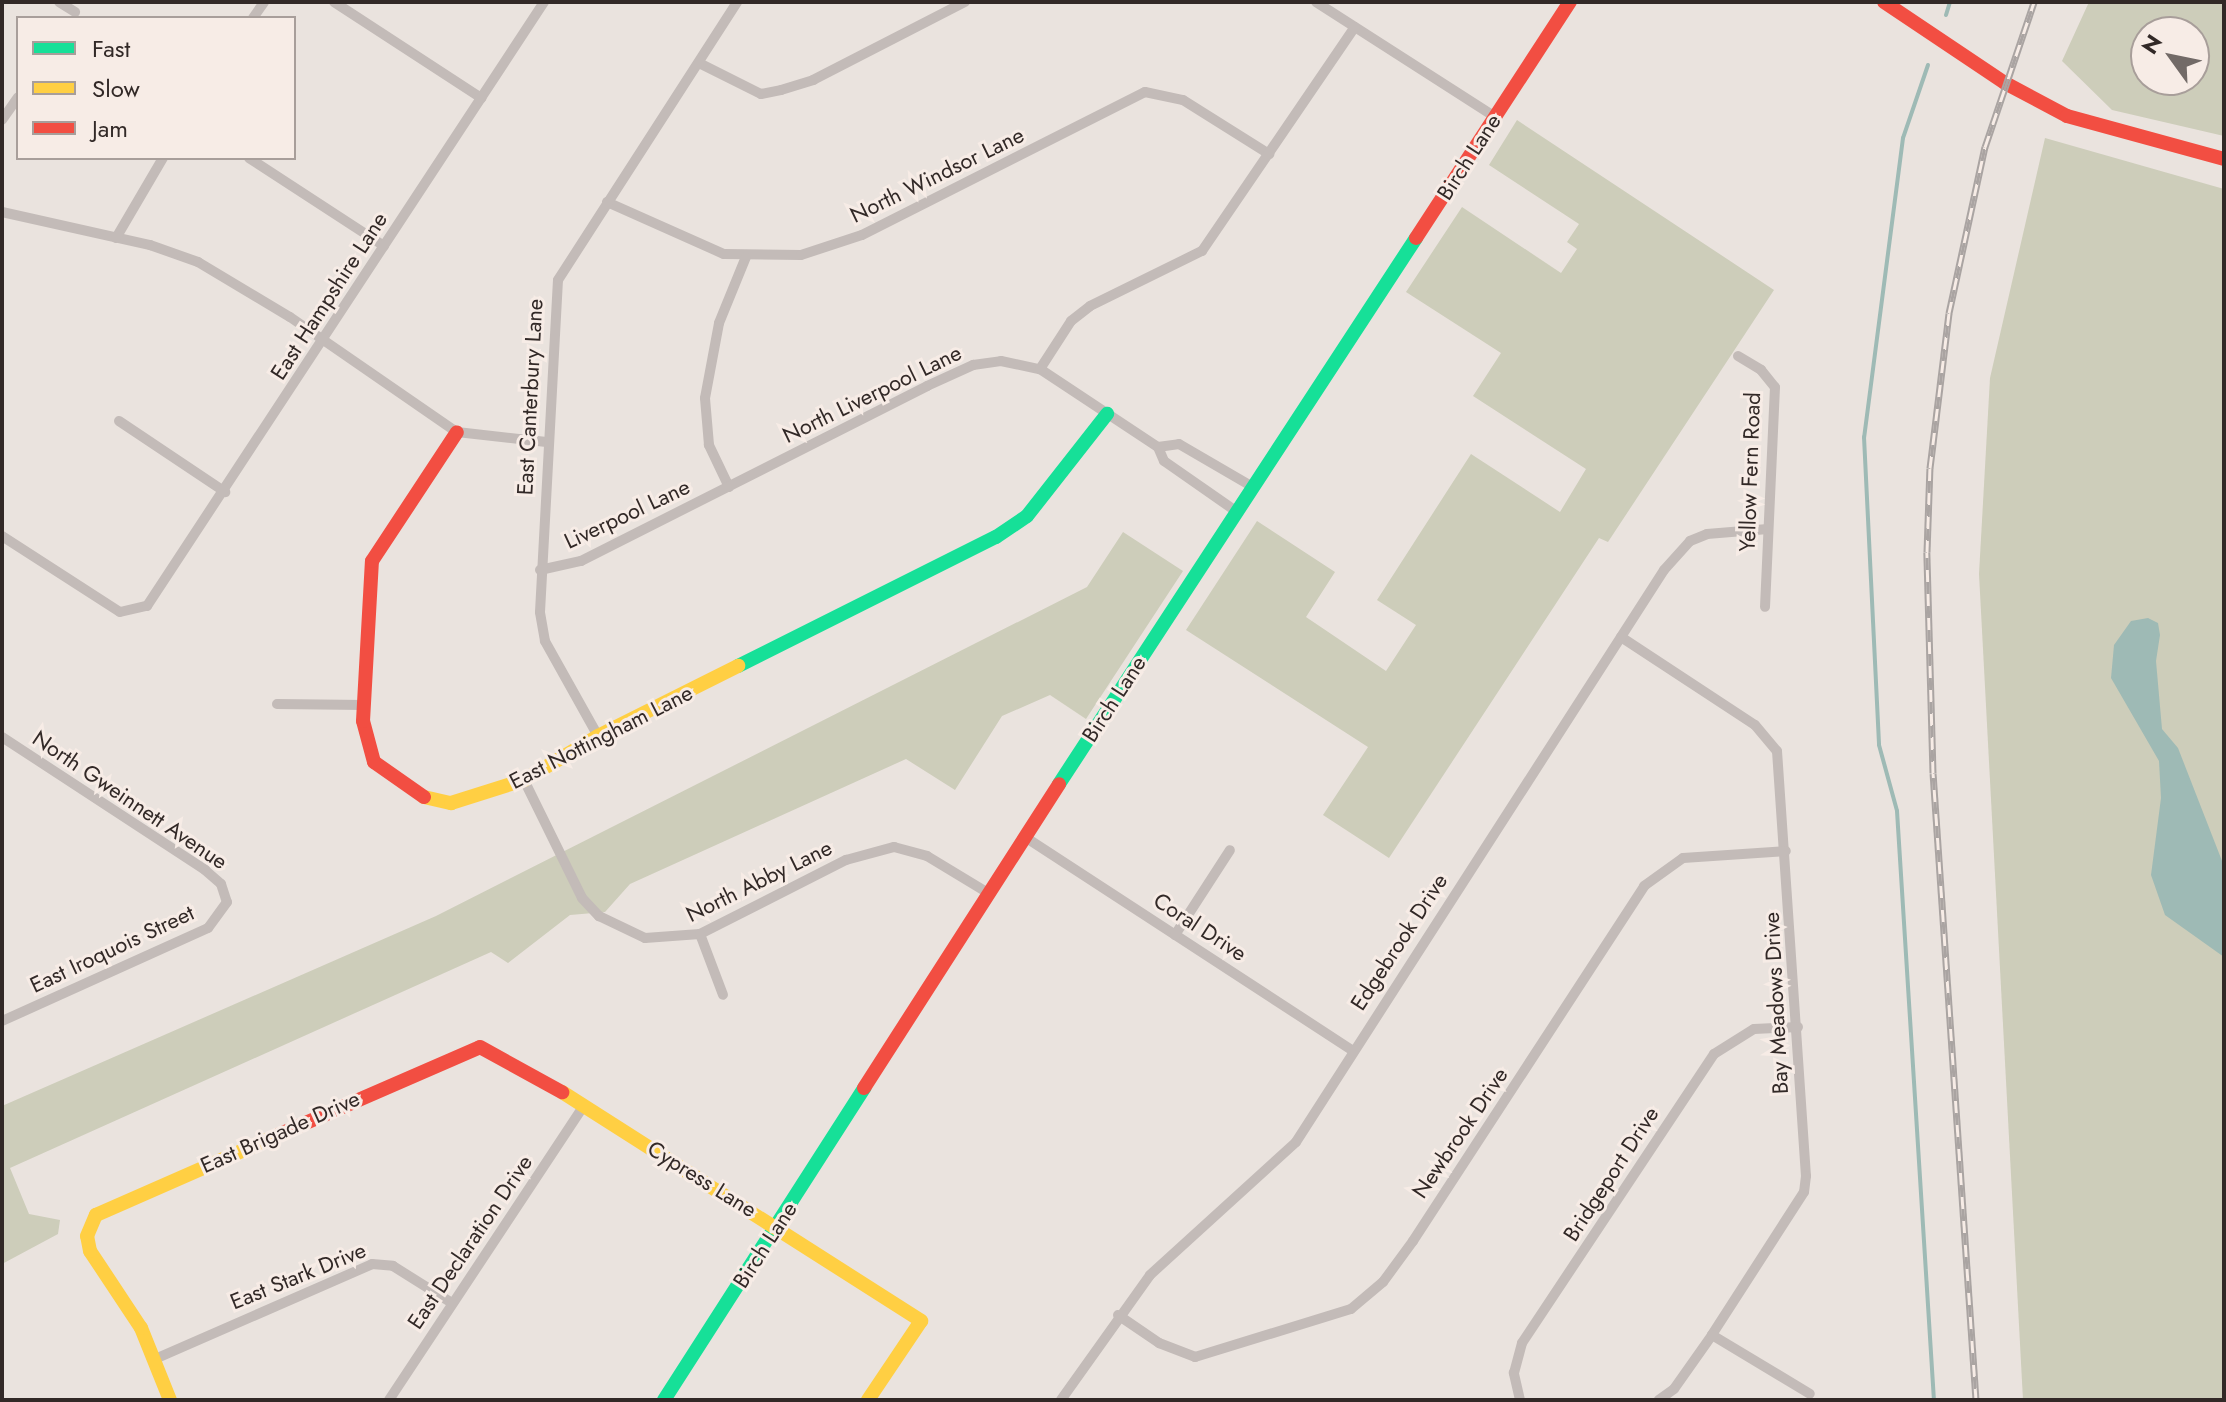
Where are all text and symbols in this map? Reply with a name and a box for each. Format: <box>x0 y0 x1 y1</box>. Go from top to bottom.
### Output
legend <box>16 16 296 160</box>
north arrow <box>2130 16 2210 96</box>
text: N <box>2133 28 2170 60</box>
text: Fast <box>92 31 130 66</box>
text: Slow <box>92 71 140 106</box>
street label: Birch Lane <box>1431 109 1507 205</box>
text: Jam <box>92 111 128 146</box>
street label: North Windsor Lane <box>846 121 1028 229</box>
street label: East Hampshire Lane <box>265 207 393 385</box>
street label: East Canterbury Lane <box>512 298 548 496</box>
street label: North Liverpool Lane <box>778 339 966 449</box>
street label: Yellow Fern Road <box>1734 392 1766 552</box>
street label: Liverpool Lane <box>560 473 694 555</box>
street label: Birch Lane <box>1076 651 1152 747</box>
street label: East Nottingham Lane <box>505 679 697 795</box>
street label: North Gweinnett Avenue <box>28 725 232 875</box>
street label: North Abby Lane <box>682 834 836 928</box>
street label: Edgebrook Drive <box>1345 869 1453 1015</box>
street label: Coral Drive <box>1148 887 1252 967</box>
street label: East Iroquois Street <box>26 899 198 999</box>
street label: Bay Meadows Drive <box>1758 911 1794 1095</box>
street label: Newbrook Drive <box>1407 1063 1513 1203</box>
street label: East Brigade Drive <box>196 1085 364 1179</box>
street label: Bridgeport Drive <box>1558 1102 1664 1246</box>
street label: Cypress Lane <box>643 1135 761 1223</box>
street label: East Declaration Drive <box>402 1150 538 1334</box>
street label: Birch Lane <box>727 1197 803 1293</box>
street label: East Stark Drive <box>226 1237 370 1315</box>

